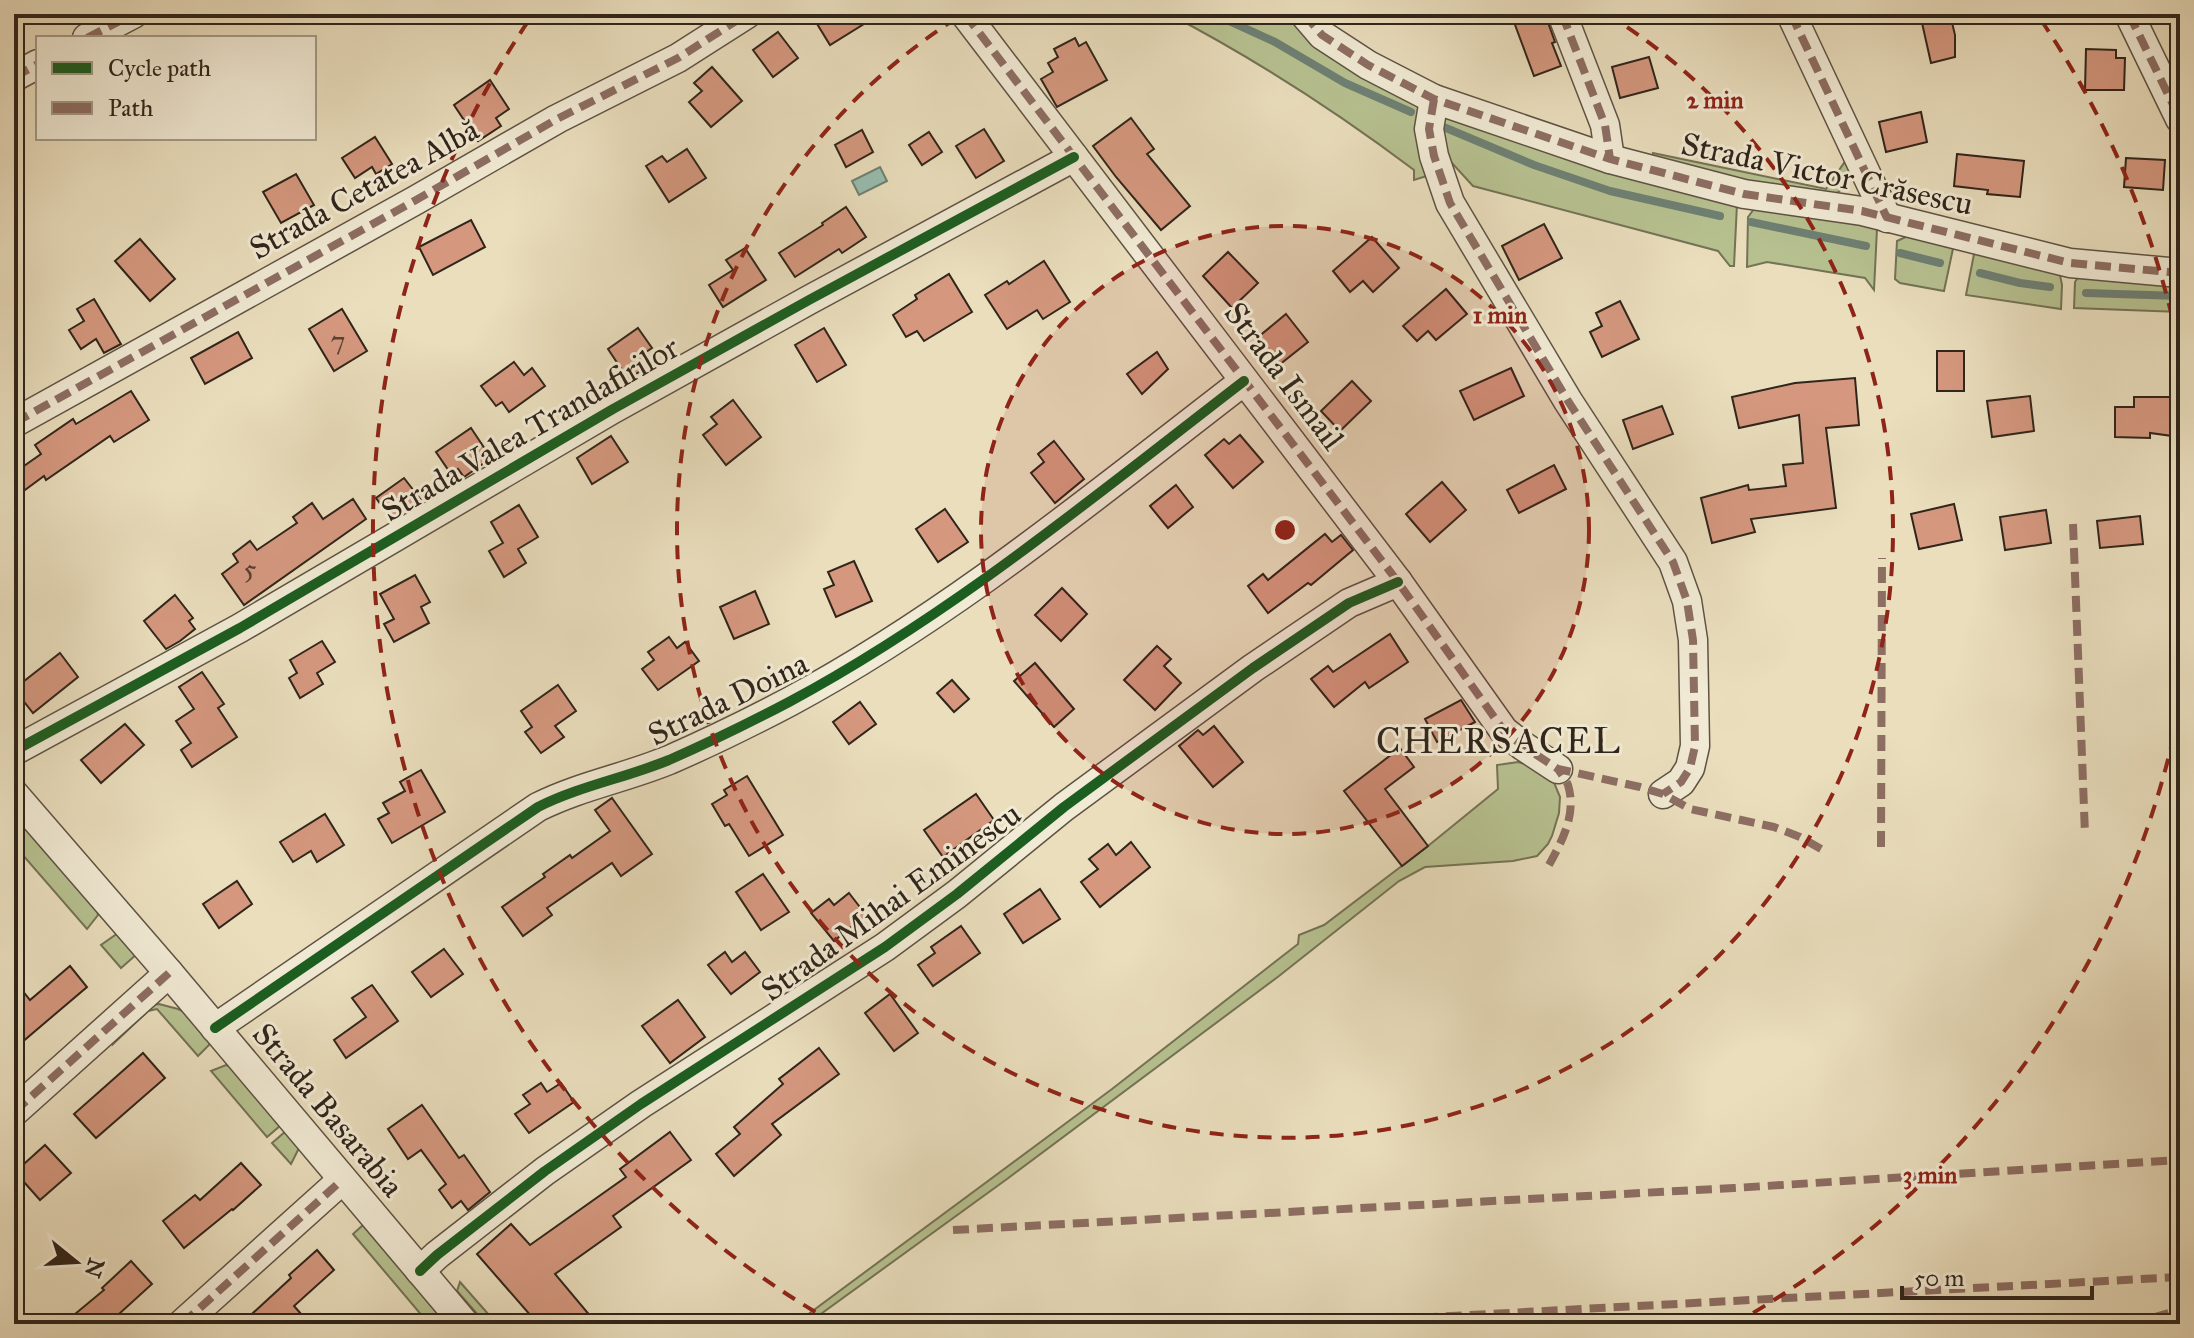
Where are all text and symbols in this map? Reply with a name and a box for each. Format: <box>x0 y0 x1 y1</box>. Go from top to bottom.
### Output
legend <box>36 36 316 140</box>
text: Cycle path <box>108 53 211 83</box>
text: 2 min <box>1687 85 1743 115</box>
text: Path <box>108 93 153 123</box>
street label: Strada Cetatea Albă <box>243 110 486 268</box>
street label: Strada Victor Crăsescu <box>1678 124 1976 224</box>
street label: Strada Ismail <box>1216 295 1352 458</box>
text: 1 min <box>1473 300 1527 330</box>
house number: 7 <box>331 323 345 358</box>
street label: Strada Valea Trandafirilor <box>374 328 686 530</box>
centre of rings <box>1271 516 1299 544</box>
house number: 5 <box>243 551 257 586</box>
street label: Strada Doina <box>642 643 815 754</box>
district label: CHERSACEL <box>1376 719 1622 763</box>
street label: Strada Mihai Eminescu <box>753 795 1029 1009</box>
street label: Strada Basarabia <box>244 1015 412 1205</box>
text: 3 min <box>1903 1160 1957 1190</box>
north arrow <box>36 1222 116 1302</box>
scale bar <box>1902 1250 2092 1300</box>
text: N <box>79 1255 110 1281</box>
text: 50 m <box>1914 1263 1964 1293</box>

